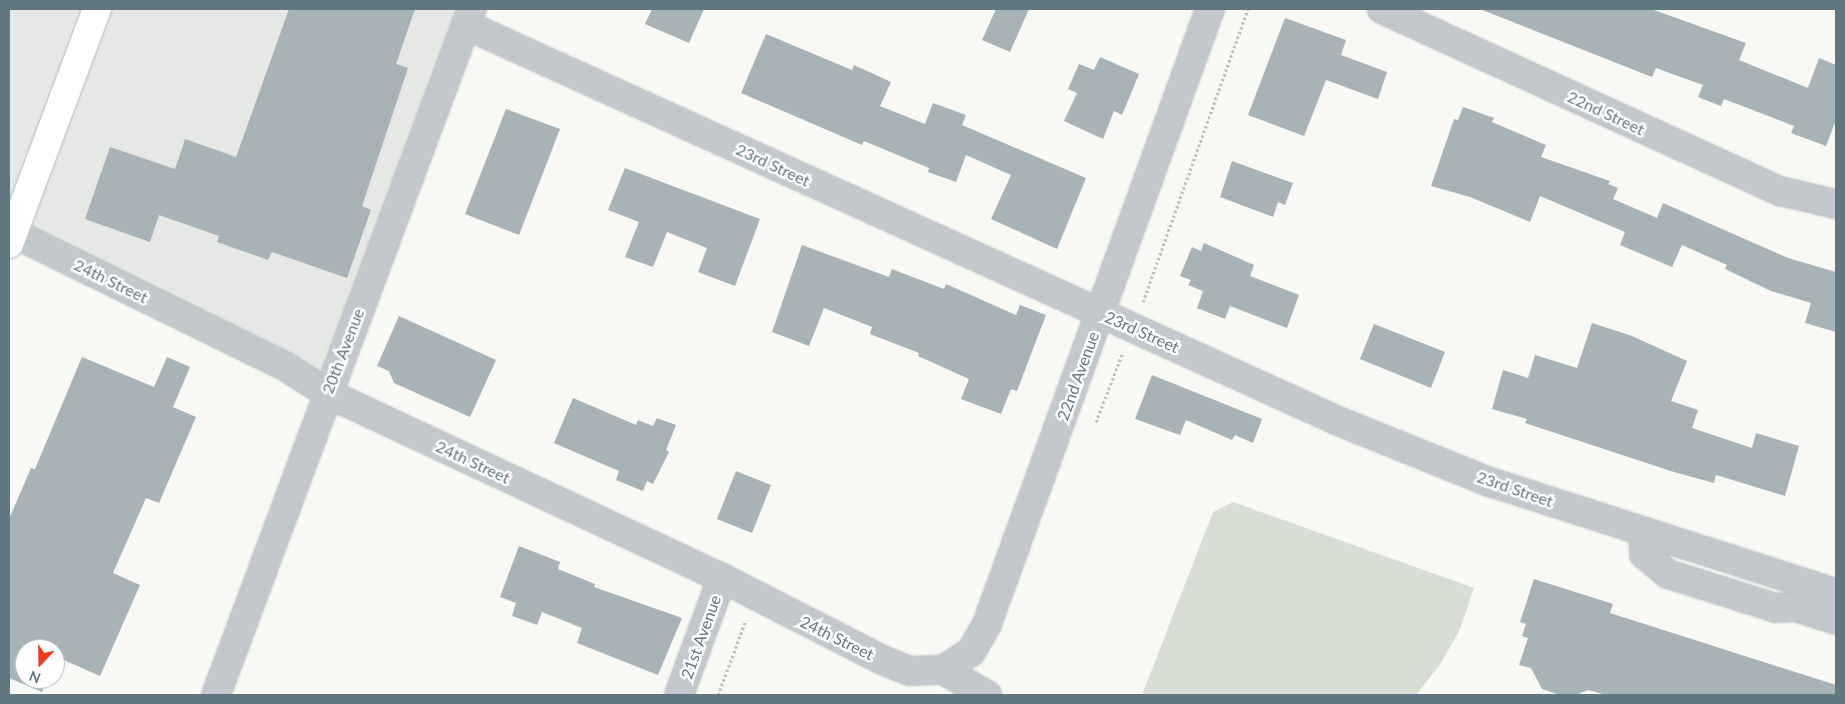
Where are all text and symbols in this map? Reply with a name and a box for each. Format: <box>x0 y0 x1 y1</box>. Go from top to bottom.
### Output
street label: 22nd Street <box>1564 87 1648 139</box>
street label: 23rd Street <box>733 140 813 190</box>
street label: 24th Street <box>71 255 151 307</box>
street label: 20th Avenue <box>318 305 368 397</box>
street label: 23rd Street <box>1102 307 1182 357</box>
street label: 22nd Avenue <box>1053 329 1103 423</box>
street label: 24th Street <box>433 437 513 487</box>
street label: 23rd Street <box>1474 467 1556 511</box>
street label: 21st Avenue <box>677 592 725 682</box>
street label: 24th Street <box>797 612 877 664</box>
north arrow <box>15 639 65 689</box>
text: N <box>27 668 43 687</box>

